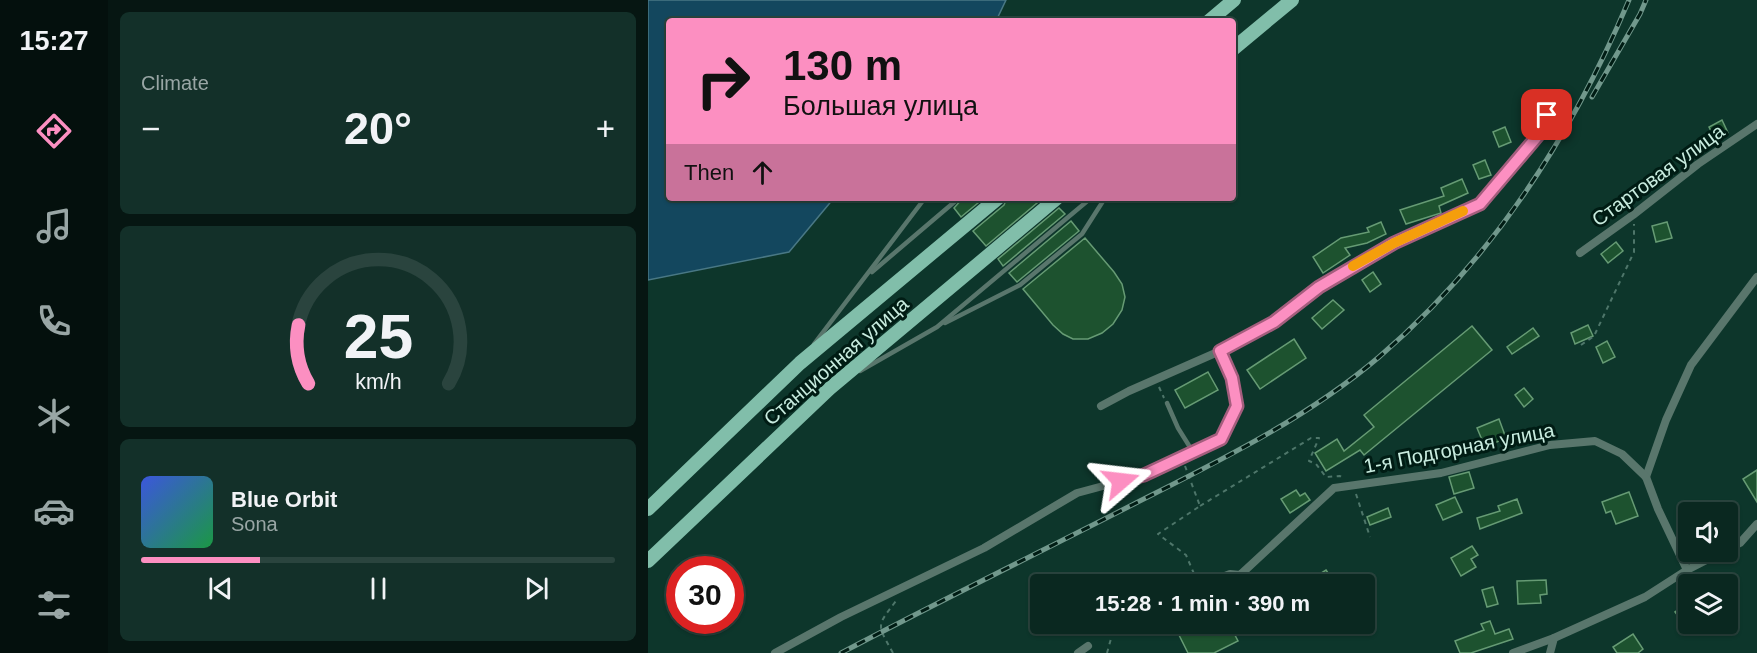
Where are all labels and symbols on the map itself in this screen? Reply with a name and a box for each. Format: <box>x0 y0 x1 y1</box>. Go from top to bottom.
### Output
pin <box>1521 89 1572 140</box>
street label: Стартовая улица <box>1588 119 1729 230</box>
street label: Станционная улица <box>759 292 913 430</box>
street label: 1-я Подгорная улица <box>1362 419 1557 477</box>
position arrow <box>1089 449 1153 513</box>
speed limit sign: 30 <box>666 556 744 634</box>

